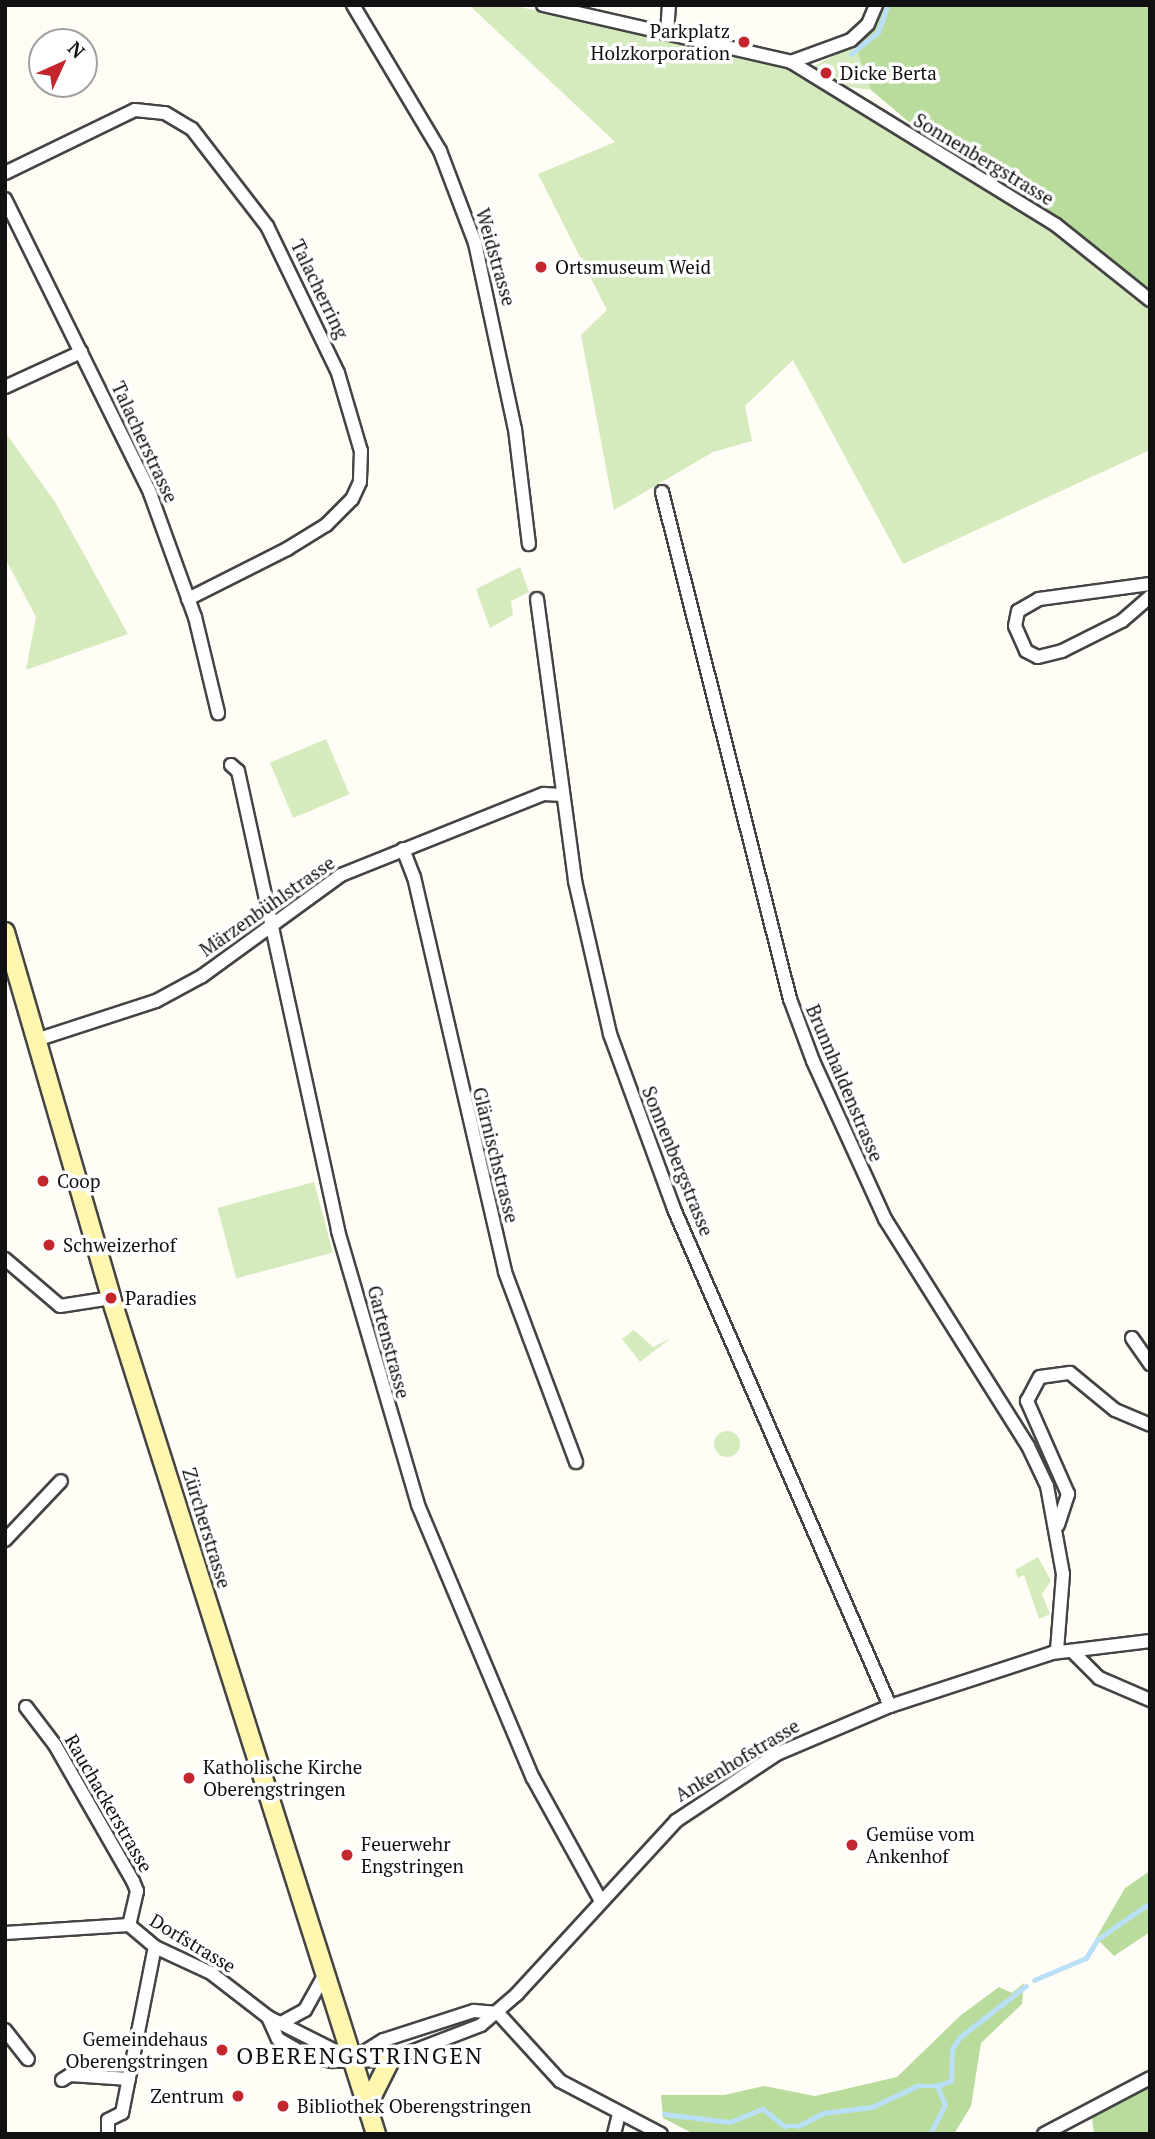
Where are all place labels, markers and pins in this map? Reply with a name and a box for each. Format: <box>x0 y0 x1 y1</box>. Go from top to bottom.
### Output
place label: Parkplatz Holzkorporation <box>591 20 730 64</box>
marker: Parkplatz Holzkorporation <box>736 34 752 50</box>
place label: Dicke Berta <box>840 62 937 84</box>
marker: Dicke Berta <box>818 65 834 81</box>
place label: Ortsmuseum Weid <box>555 256 711 278</box>
marker: Ortsmuseum Weid <box>533 259 549 275</box>
place label: Coop <box>57 1170 101 1192</box>
marker: Coop <box>35 1173 51 1189</box>
place label: Schweizerhof <box>63 1234 176 1256</box>
marker: Schweizerhof <box>41 1237 57 1253</box>
place label: Paradies <box>125 1287 197 1309</box>
marker: Paradies <box>103 1290 119 1306</box>
place label: Katholische Kirche Oberengstringen <box>203 1756 362 1800</box>
marker: Katholische Kirche Oberengstringen <box>181 1770 197 1786</box>
place label: Gemüse vom Ankenhof <box>866 1823 975 1867</box>
place label: Feuerwehr Engstringen <box>361 1833 464 1877</box>
marker: Gemüse vom Ankenhof <box>844 1837 860 1853</box>
marker: Feuerwehr Engstringen <box>339 1847 355 1863</box>
place label: Gemeindehaus Oberengstringen <box>65 2028 208 2072</box>
marker: Gemeindehaus Oberengstringen <box>214 2042 230 2058</box>
place label: Zentrum <box>150 2085 224 2107</box>
marker: Zentrum <box>230 2088 246 2104</box>
place label: Bibliothek Oberengstringen <box>297 2095 531 2117</box>
marker: Bibliothek Oberengstringen <box>275 2098 291 2114</box>

